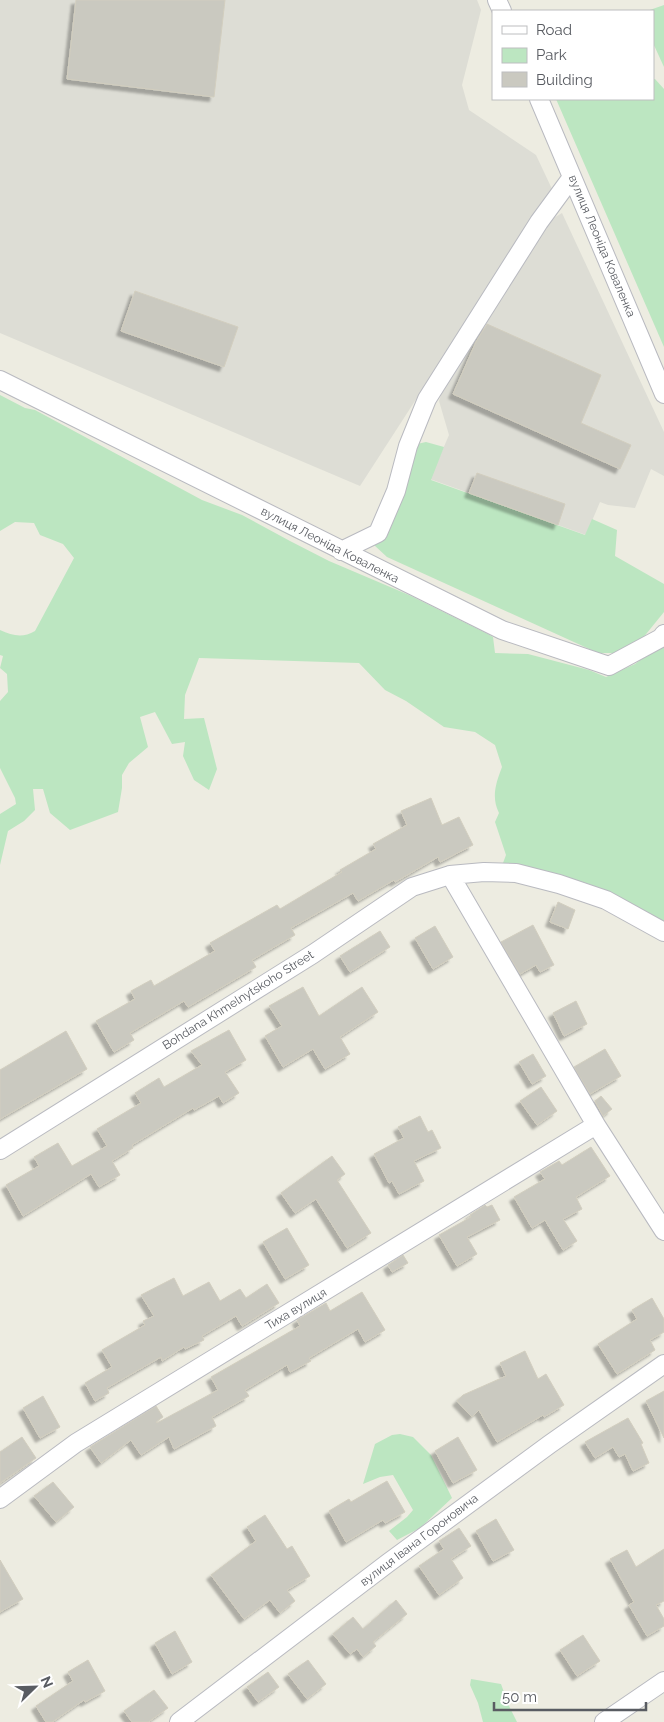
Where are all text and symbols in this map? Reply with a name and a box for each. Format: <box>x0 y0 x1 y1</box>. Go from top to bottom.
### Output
legend <box>492 10 654 100</box>
text: Road <box>536 21 572 39</box>
text: Park <box>536 46 567 64</box>
text: Building <box>536 71 593 89</box>
street label: вулиця Леоніда Коваленка <box>566 173 638 319</box>
street label: вулиця Леоніда Коваленка <box>259 504 401 586</box>
street label: Bohdana Khmelnytskoho Street <box>160 948 316 1052</box>
street label: Тиха вулиця <box>263 1285 329 1333</box>
street label: вулиця Івана Гороновича <box>357 1491 481 1589</box>
north arrow <box>10 1662 60 1712</box>
text: N <box>38 1674 56 1690</box>
scale bar <box>494 1680 646 1712</box>
text: 50 m <box>502 1688 537 1706</box>

